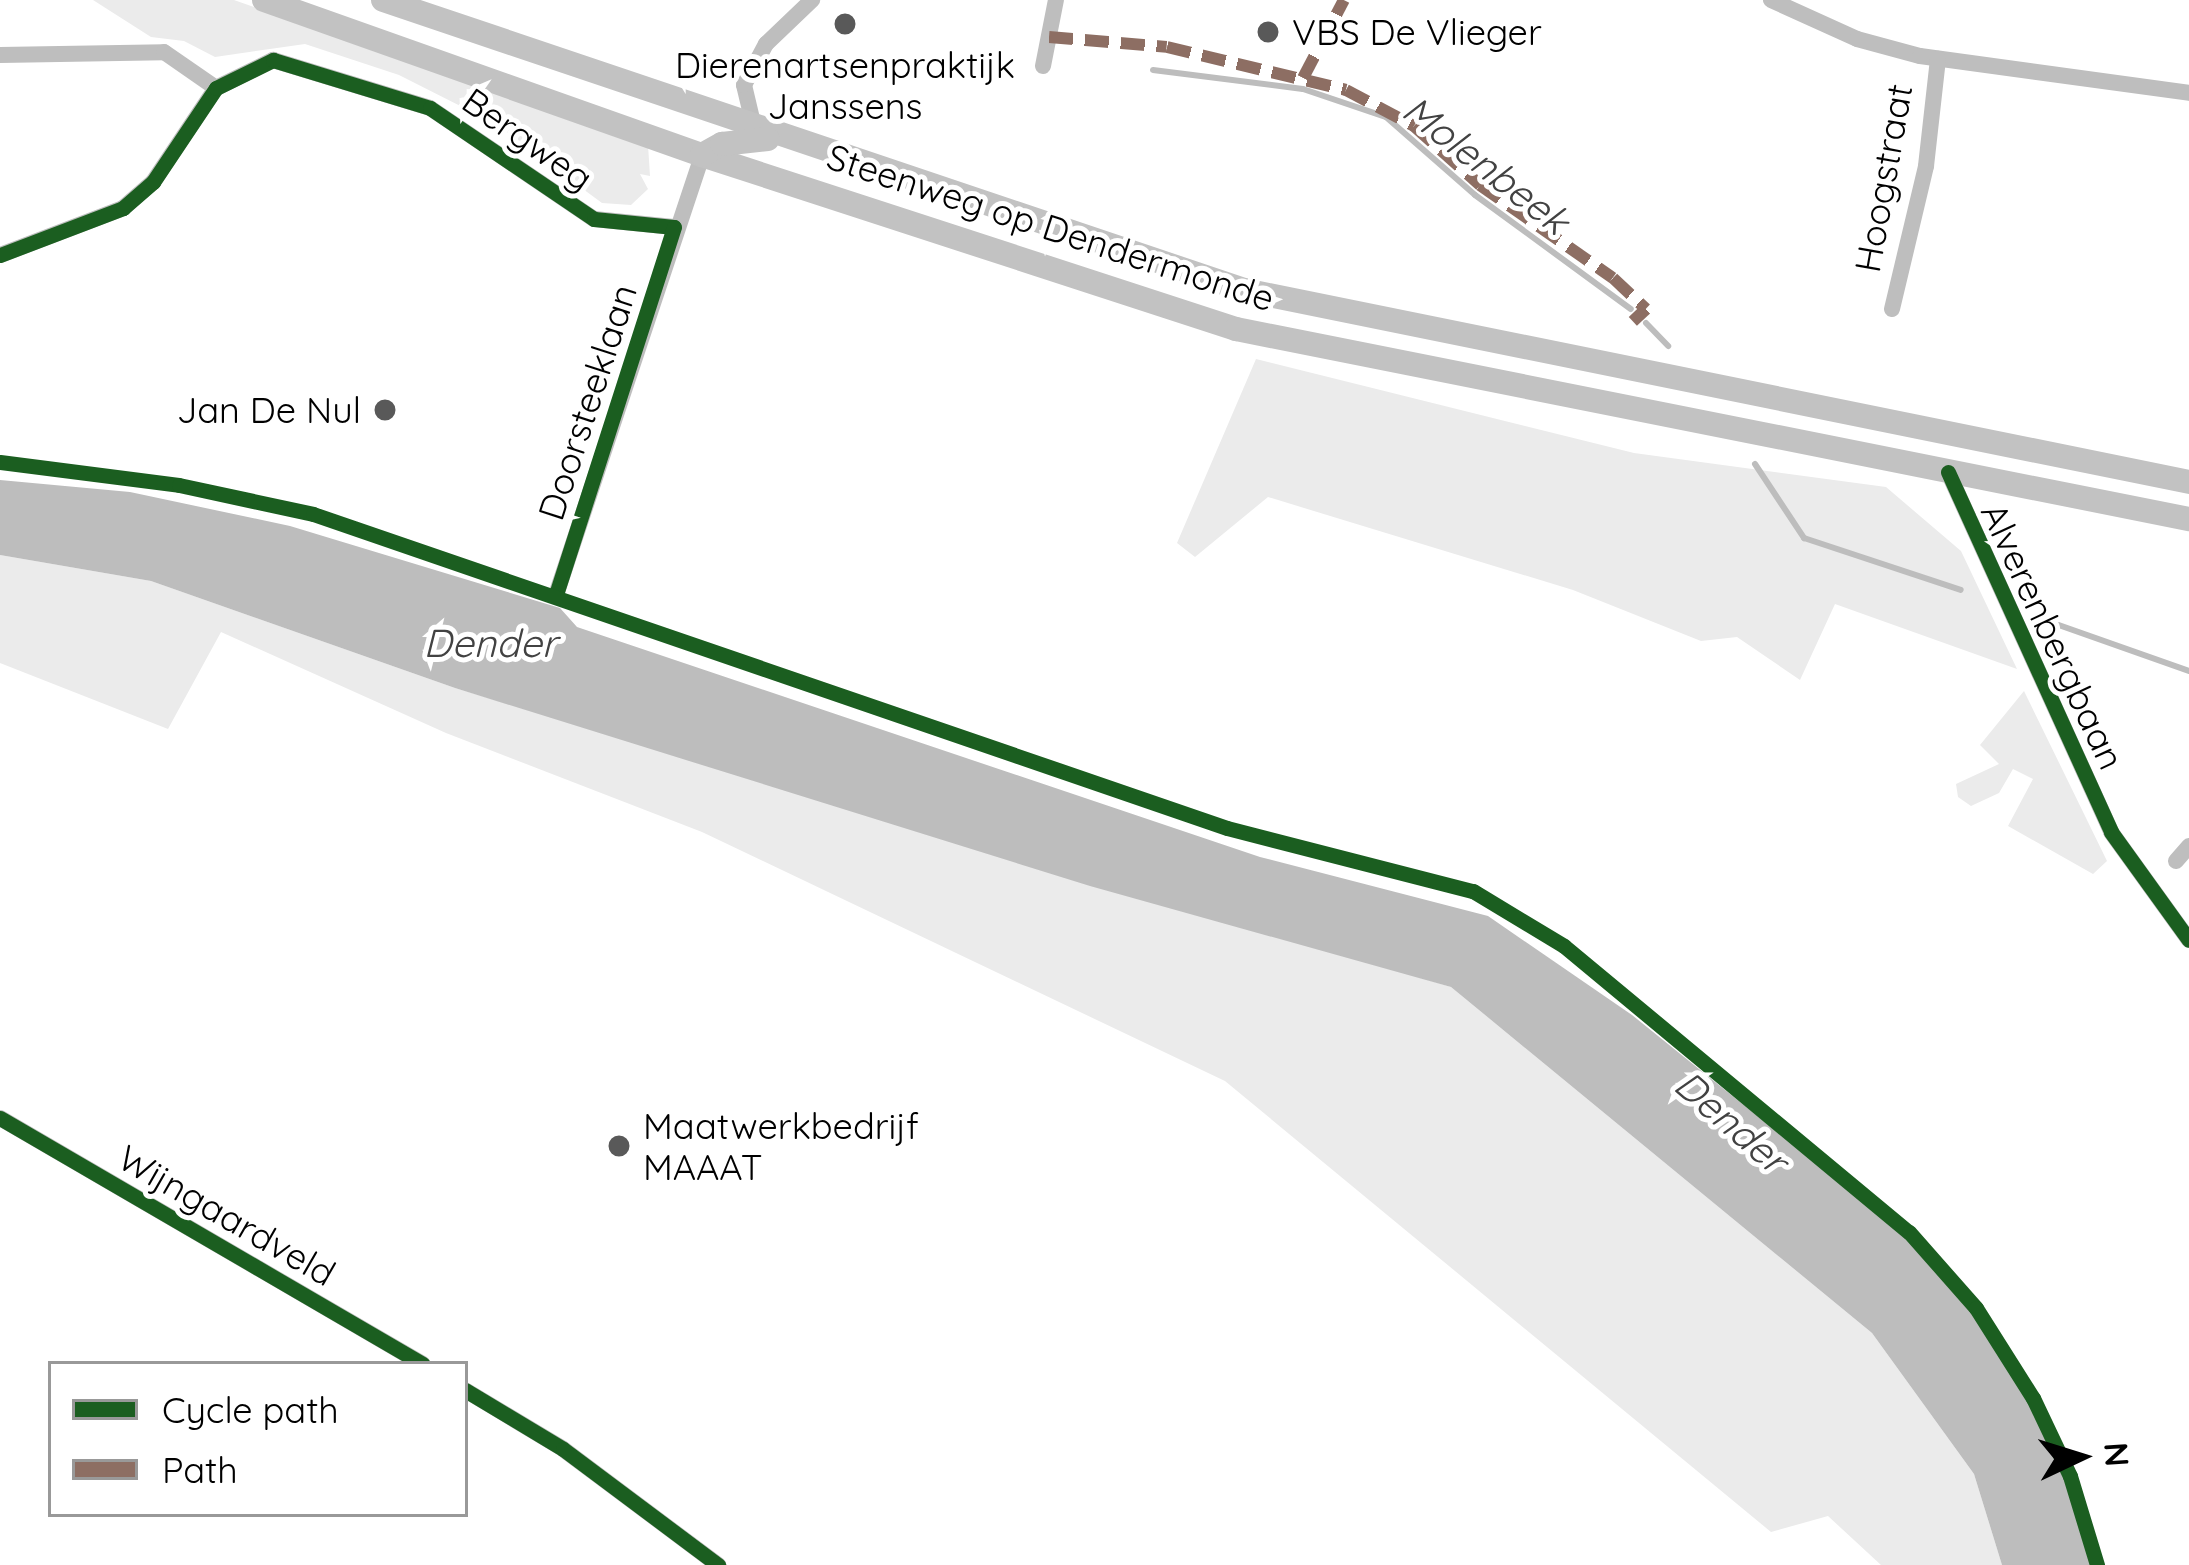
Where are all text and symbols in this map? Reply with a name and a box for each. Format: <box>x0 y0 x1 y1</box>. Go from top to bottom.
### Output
place label: VBS De Vlieger <box>1292 10 1542 54</box>
marker: Dierenartsenpraktijk Janssens <box>832 11 858 37</box>
marker: VBS De Vlieger <box>1255 19 1281 45</box>
place label: Dierenartsenpraktijk Janssens <box>675 42 1015 127</box>
street label: Bergweg <box>454 79 602 199</box>
street label: Hoogstraat <box>1845 81 1921 275</box>
water label: Molenbeek <box>1394 86 1578 244</box>
street label: Steenweg op Dendermonde <box>822 134 1280 320</box>
street label: Doorsteeklaan <box>529 279 645 525</box>
place label: Jan De Nul <box>177 388 361 432</box>
marker: Jan De Nul <box>372 397 398 423</box>
street label: Alverenbergbaan <box>1972 496 2134 776</box>
water label: Dender <box>423 620 557 666</box>
water label: Dender <box>1665 1061 1797 1183</box>
place label: Maatwerkbedrijf MAAAT <box>643 1103 919 1188</box>
marker: Maatwerkbedrijf MAAAT <box>606 1133 632 1159</box>
street label: Wijngaardveld <box>111 1136 343 1294</box>
legend <box>48 1361 468 1517</box>
text: Cycle path <box>162 1387 339 1432</box>
north arrow <box>2021 1397 2141 1517</box>
text: N <box>2096 1441 2139 1468</box>
text: Path <box>162 1447 238 1492</box>

